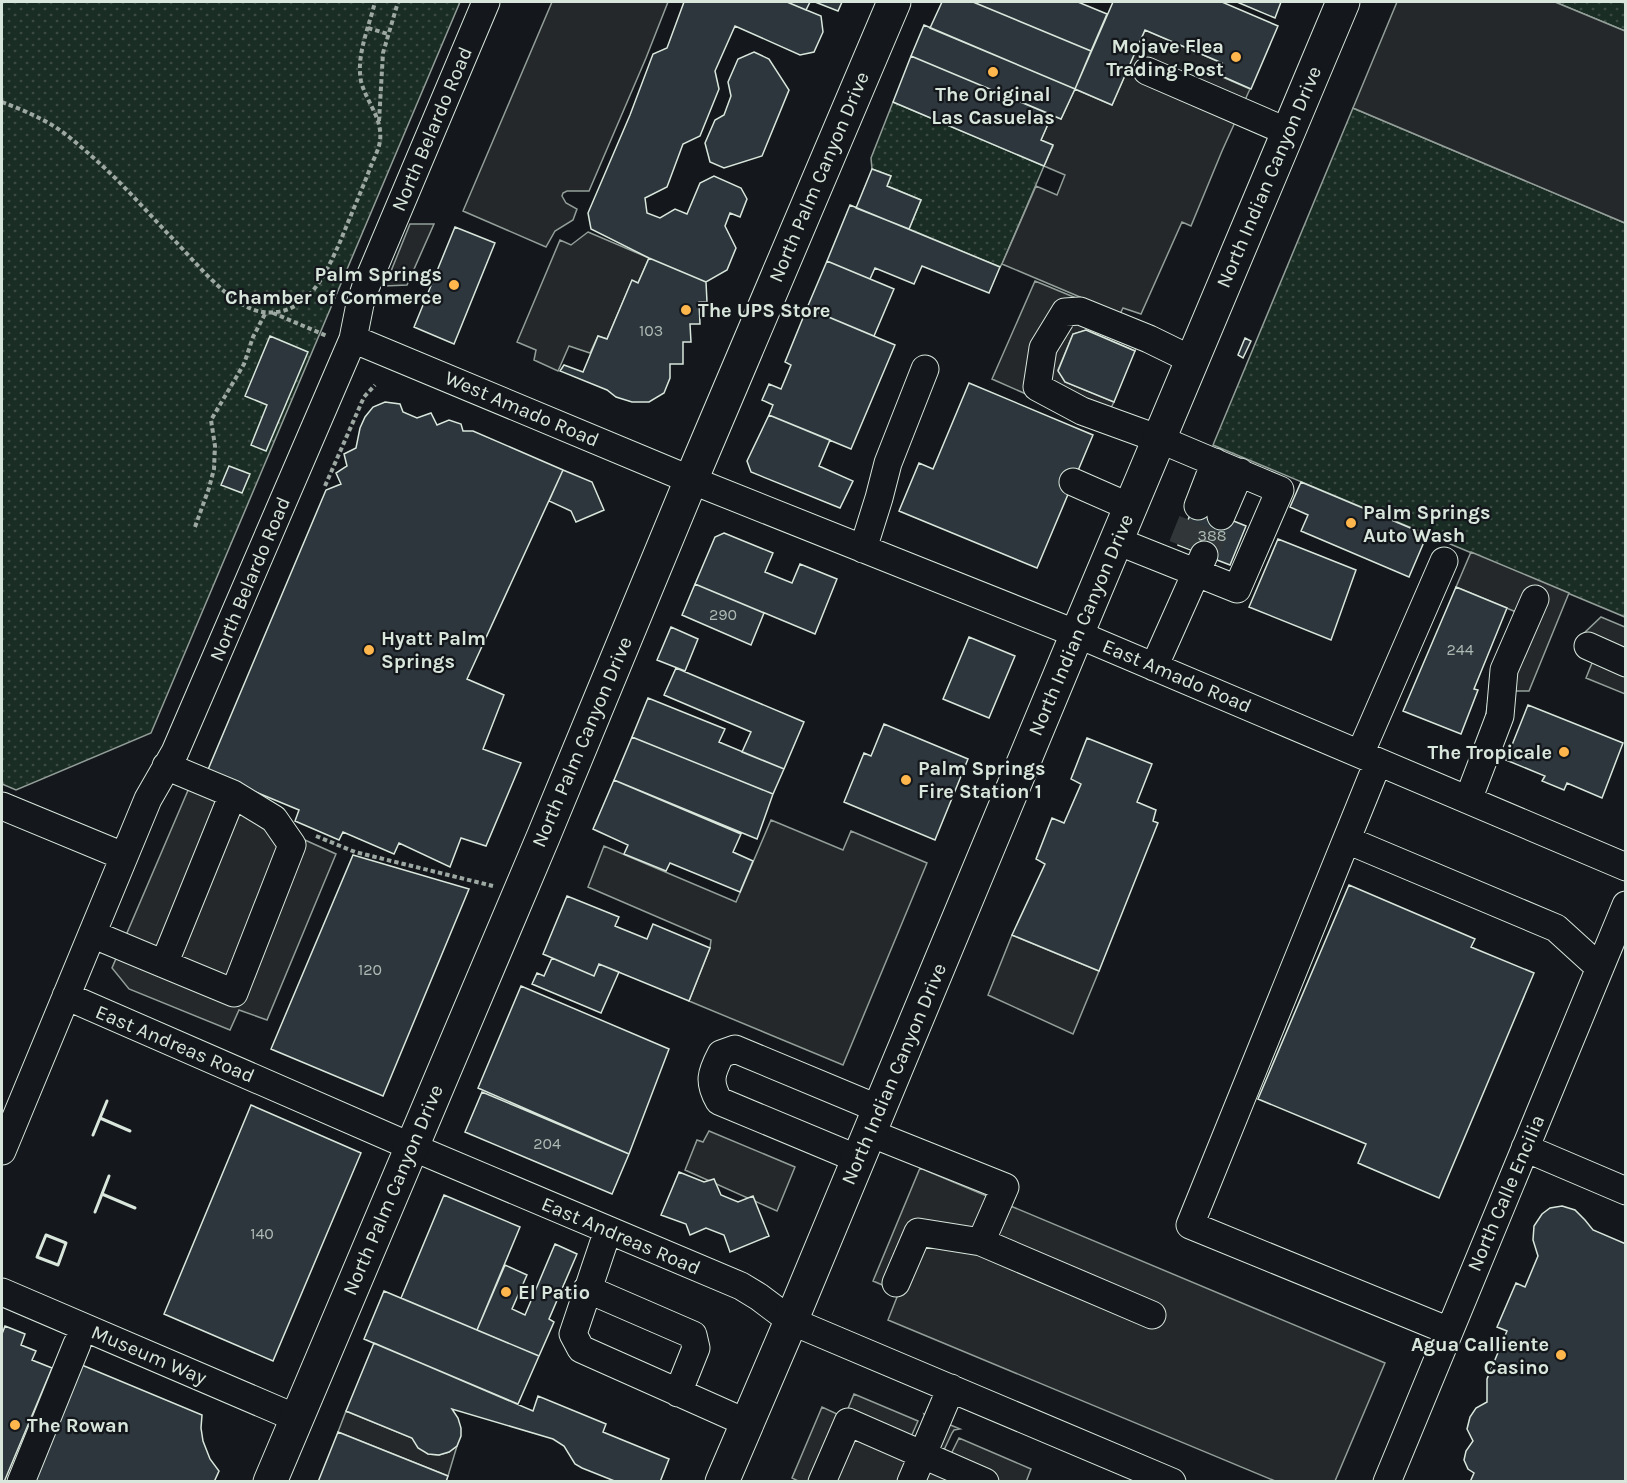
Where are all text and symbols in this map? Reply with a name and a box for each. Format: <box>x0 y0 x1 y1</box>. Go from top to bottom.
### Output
place label: Mojave Flea Trading Post <box>1106 35 1224 81</box>
street label: North Belardo Road <box>387 43 477 215</box>
marker: Mojave Flea Trading Post <box>1229 50 1243 64</box>
street label: North Indian Canyon Drive <box>1212 63 1326 291</box>
marker: The Original Las Casuelas <box>986 65 1000 79</box>
street label: North Palm Canyon Drive <box>764 68 874 286</box>
place label: The Original Las Casuelas <box>931 83 1055 129</box>
place label: Palm Springs Chamber of Commerce <box>225 263 442 309</box>
marker: Palm Springs Chamber of Commerce <box>447 278 461 292</box>
place label: The UPS Store <box>698 299 830 322</box>
marker: The UPS Store <box>679 303 693 317</box>
house number: 103 <box>639 321 663 340</box>
street label: West Amado Road <box>442 366 602 452</box>
street label: North Belardo Road <box>205 493 295 665</box>
place label: Palm Springs Auto Wash <box>1363 501 1490 547</box>
street label: North Indian Canyon Drive <box>1024 511 1138 739</box>
marker: Palm Springs Auto Wash <box>1344 516 1358 530</box>
house number: 388 <box>1197 526 1227 545</box>
house number: 290 <box>709 605 737 624</box>
place label: Hyatt Palm Springs <box>381 627 486 673</box>
street label: North Palm Canyon Drive <box>527 633 637 851</box>
street label: East Amado Road <box>1099 634 1255 718</box>
house number: 244 <box>1446 640 1474 659</box>
marker: Hyatt Palm Springs <box>362 643 376 657</box>
place label: The Tropicale <box>1427 741 1552 764</box>
marker: The Tropicale <box>1557 745 1571 759</box>
place label: Palm Springs Fire Station 1 <box>918 757 1045 803</box>
marker: Palm Springs Fire Station 1 <box>899 773 913 787</box>
house number: 120 <box>358 960 382 979</box>
street label: North Indian Canyon Drive <box>837 960 951 1188</box>
street label: East Andreas Road <box>92 1000 258 1088</box>
street label: North Palm Canyon Drive <box>338 1081 448 1299</box>
street label: North Calle Encilia <box>1463 1111 1549 1275</box>
house number: 204 <box>533 1134 561 1153</box>
street label: East Andreas Road <box>538 1192 704 1280</box>
house number: 140 <box>250 1224 274 1243</box>
place label: El Patio <box>518 1281 590 1304</box>
marker: El Patio <box>499 1285 513 1299</box>
street label: Museum Way <box>88 1320 210 1390</box>
place label: Agua Calliente Casino <box>1411 1333 1549 1379</box>
marker: Agua Calliente Casino <box>1554 1348 1568 1362</box>
place label: The Rowan <box>27 1414 129 1437</box>
marker: The Rowan <box>8 1418 22 1432</box>

